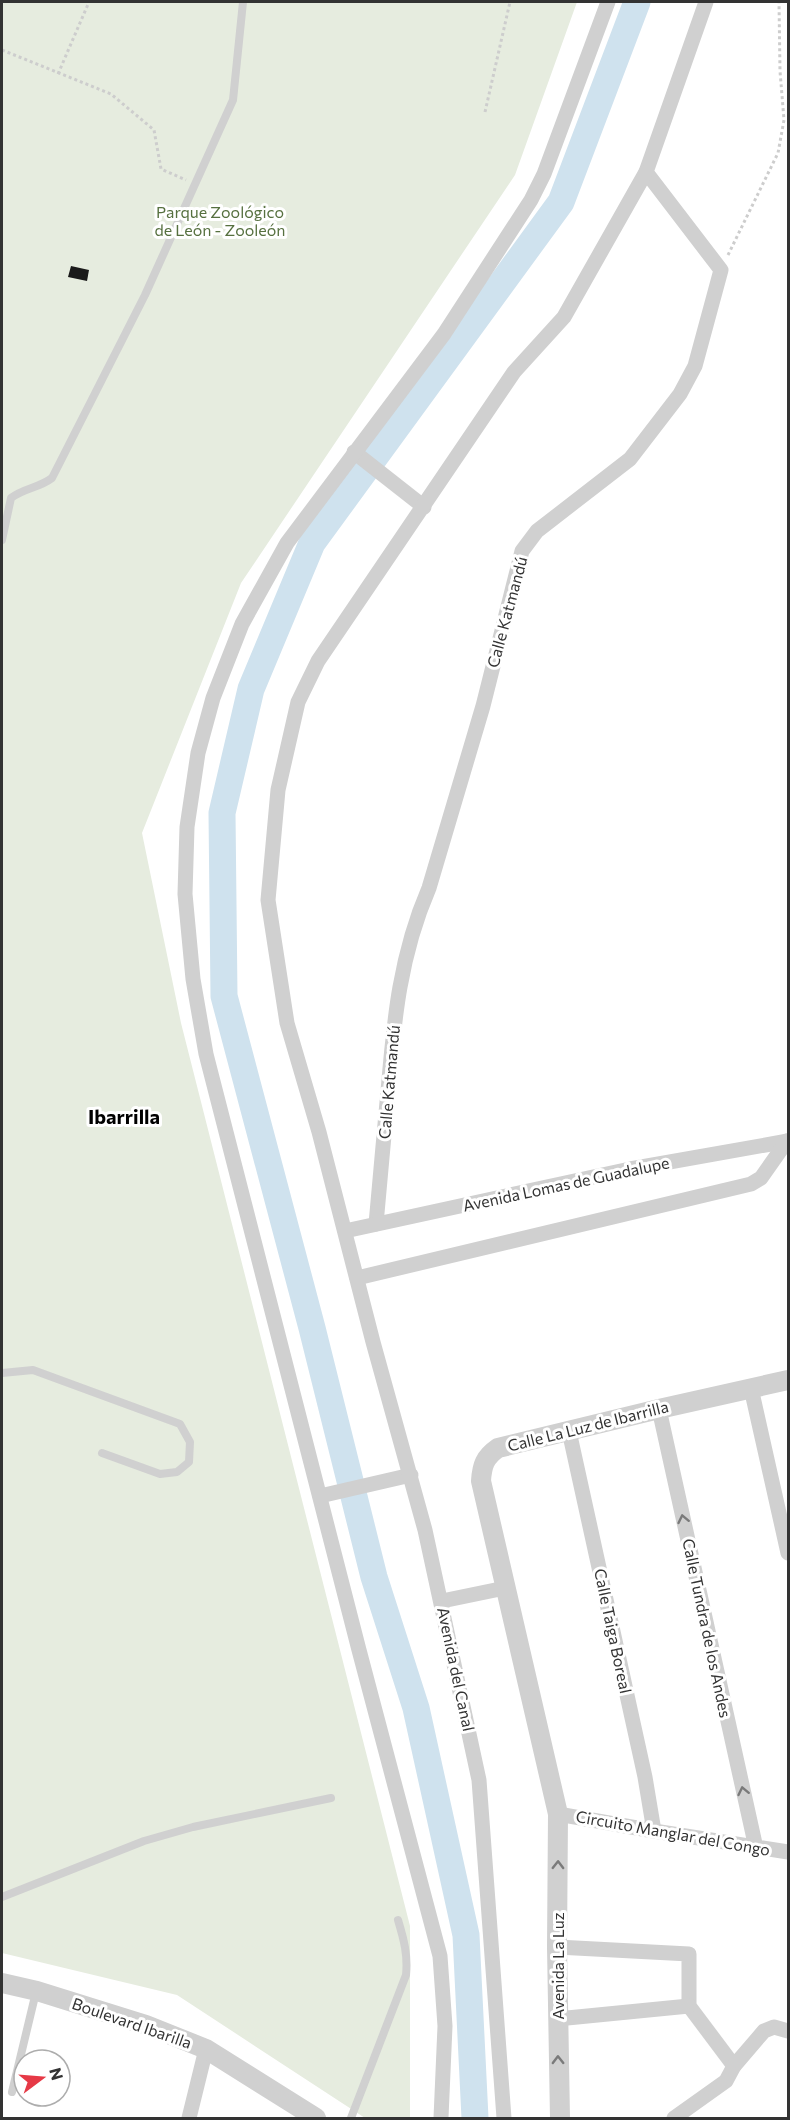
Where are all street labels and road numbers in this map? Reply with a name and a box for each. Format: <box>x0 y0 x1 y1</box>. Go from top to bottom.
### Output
street label: Calle Katmandú <box>483 554 530 670</box>
street label: Calle Katmandú <box>374 1024 403 1140</box>
street label: Avenida Lomas de Guadalupe <box>461 1152 671 1215</box>
street label: Calle La Luz de Ibarrilla <box>505 1396 670 1455</box>
street label: Calle Tundra de los Andes <box>679 1537 736 1719</box>
street label: Calle Taiga Boreal <box>591 1567 636 1695</box>
street label: Avenida del Canal <box>434 1605 479 1733</box>
street label: Circuito Manglar del Congo <box>574 1806 772 1859</box>
street label: Avenida La Luz <box>548 1912 567 2020</box>
street label: Boulevard Ibarilla <box>70 1993 194 2052</box>

